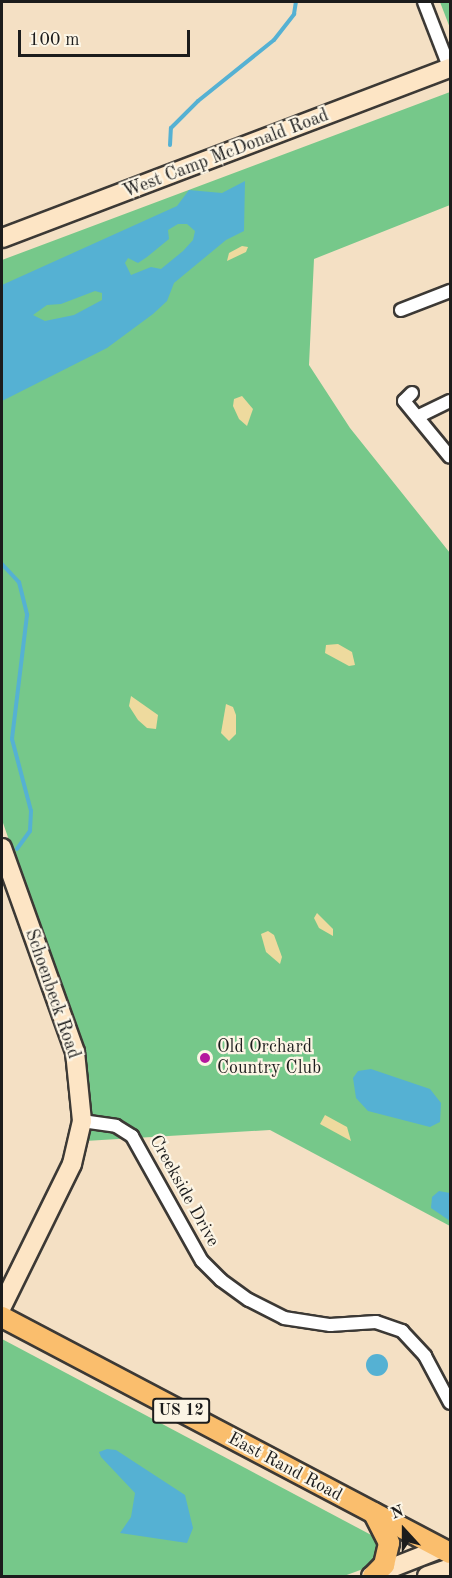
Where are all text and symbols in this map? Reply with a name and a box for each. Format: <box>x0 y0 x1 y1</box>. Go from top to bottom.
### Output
scale bar <box>21 18 194 56</box>
text: 100 m <box>29 31 80 49</box>
street label: West Camp McDonald Road <box>120 105 332 203</box>
street label: Schoenbeck Road <box>20 926 84 1062</box>
place label: Old Orchard Country Club <box>217 1037 321 1080</box>
marker: Old Orchard Country Club <box>198 1051 212 1065</box>
street label: Creekside Drive <box>144 1132 224 1250</box>
road number: US 12 <box>151 1398 211 1424</box>
street label: East Rand Road <box>224 1428 346 1506</box>
north arrow <box>374 1500 434 1560</box>
text: N <box>389 1504 406 1523</box>

